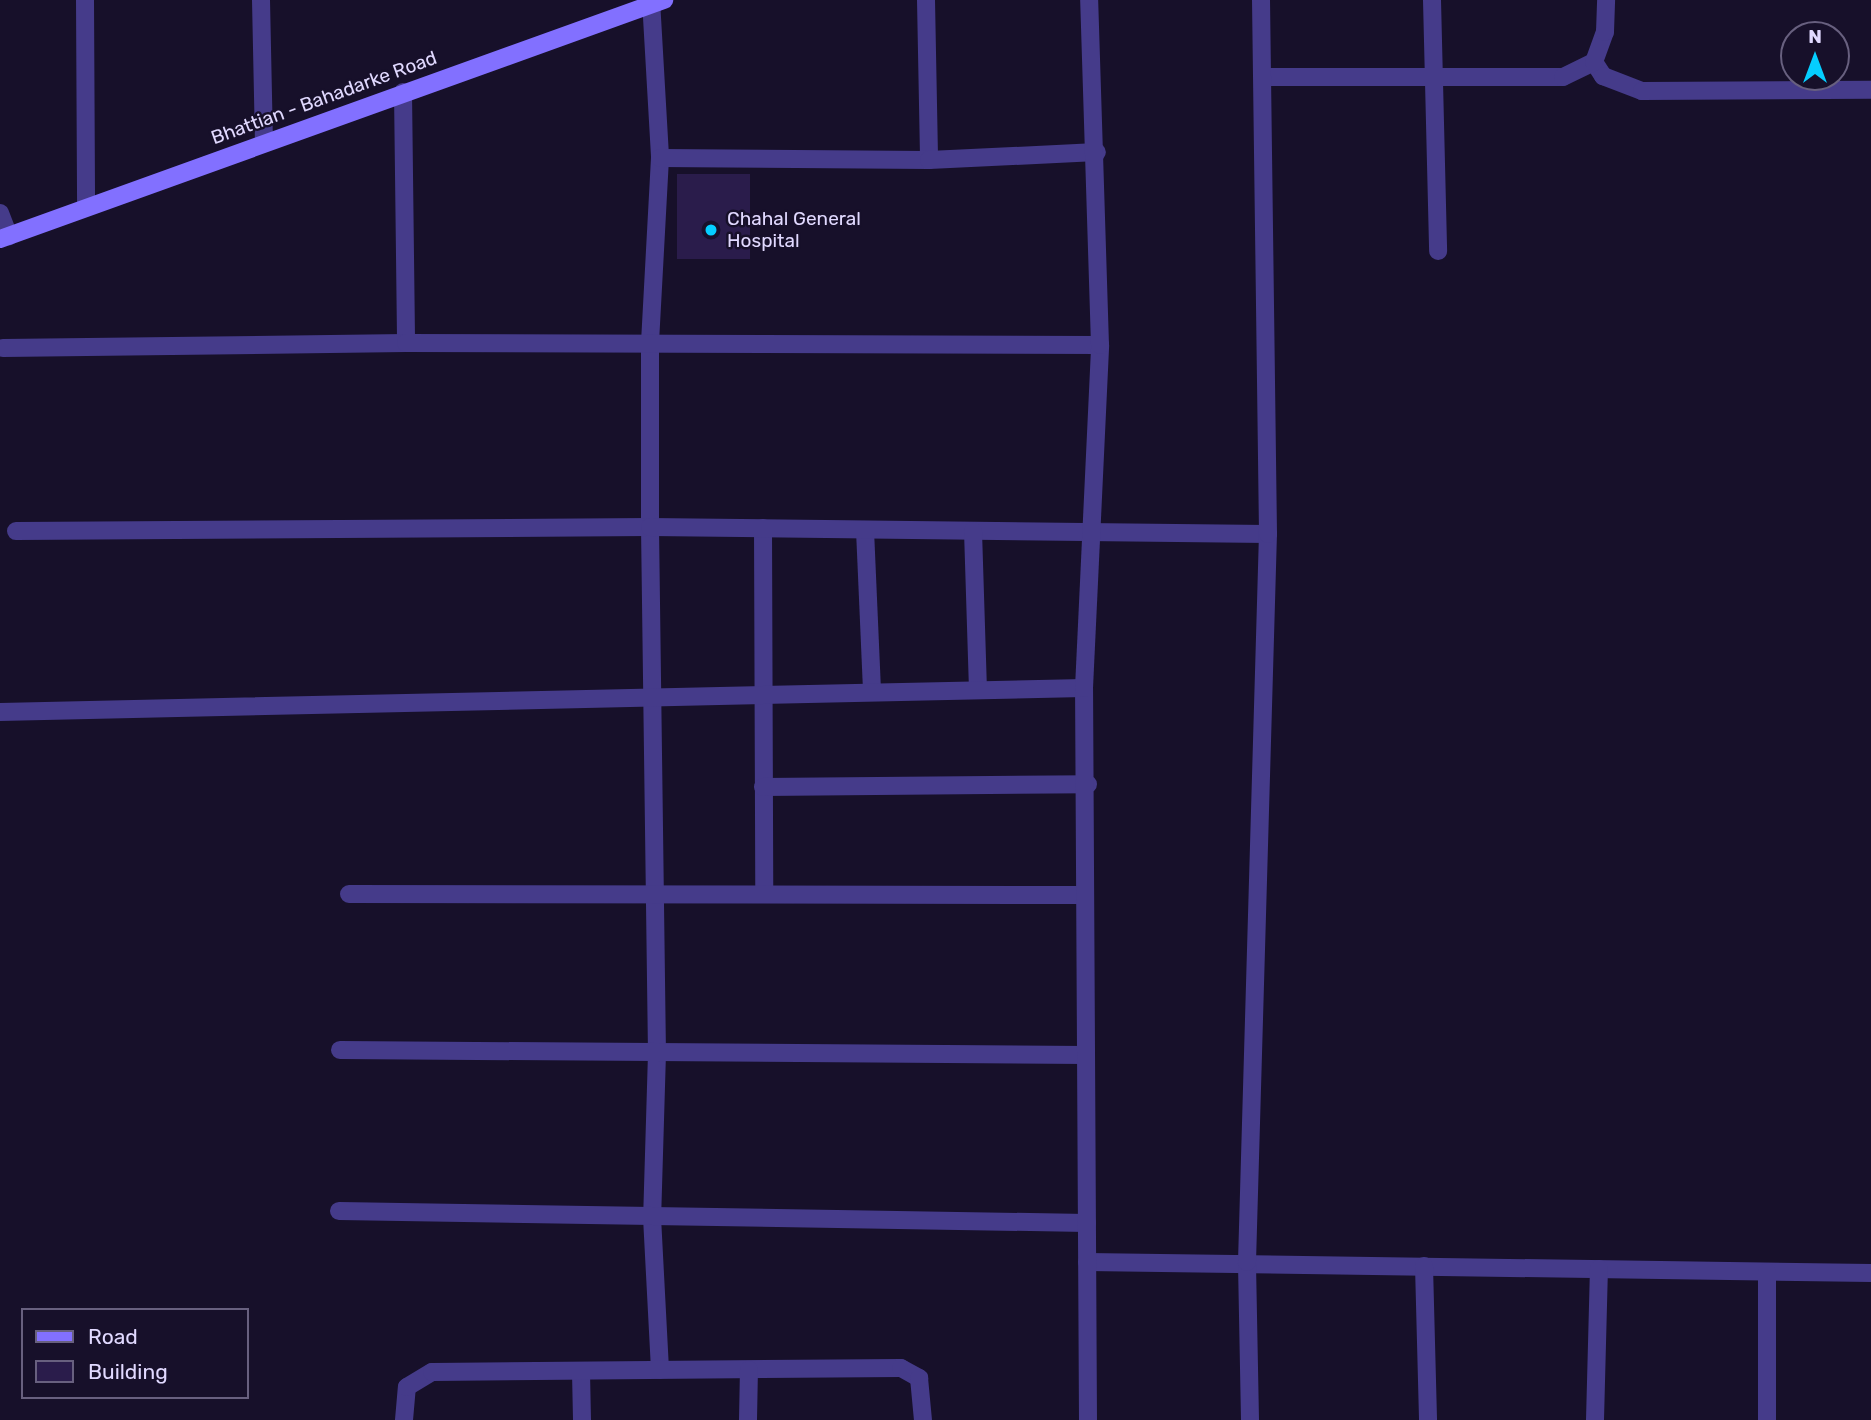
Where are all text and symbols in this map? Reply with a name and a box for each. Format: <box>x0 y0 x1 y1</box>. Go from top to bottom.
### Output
north arrow <box>1780 21 1850 91</box>
text: N <box>1808 25 1822 48</box>
street label: Bhattian - Bahadarke Road <box>208 46 440 150</box>
place label: Chahal General Hospital <box>727 208 861 252</box>
marker: Chahal General Hospital <box>701 220 721 240</box>
legend <box>21 1308 248 1399</box>
text: Road <box>88 1324 138 1349</box>
text: Building <box>88 1359 168 1384</box>

